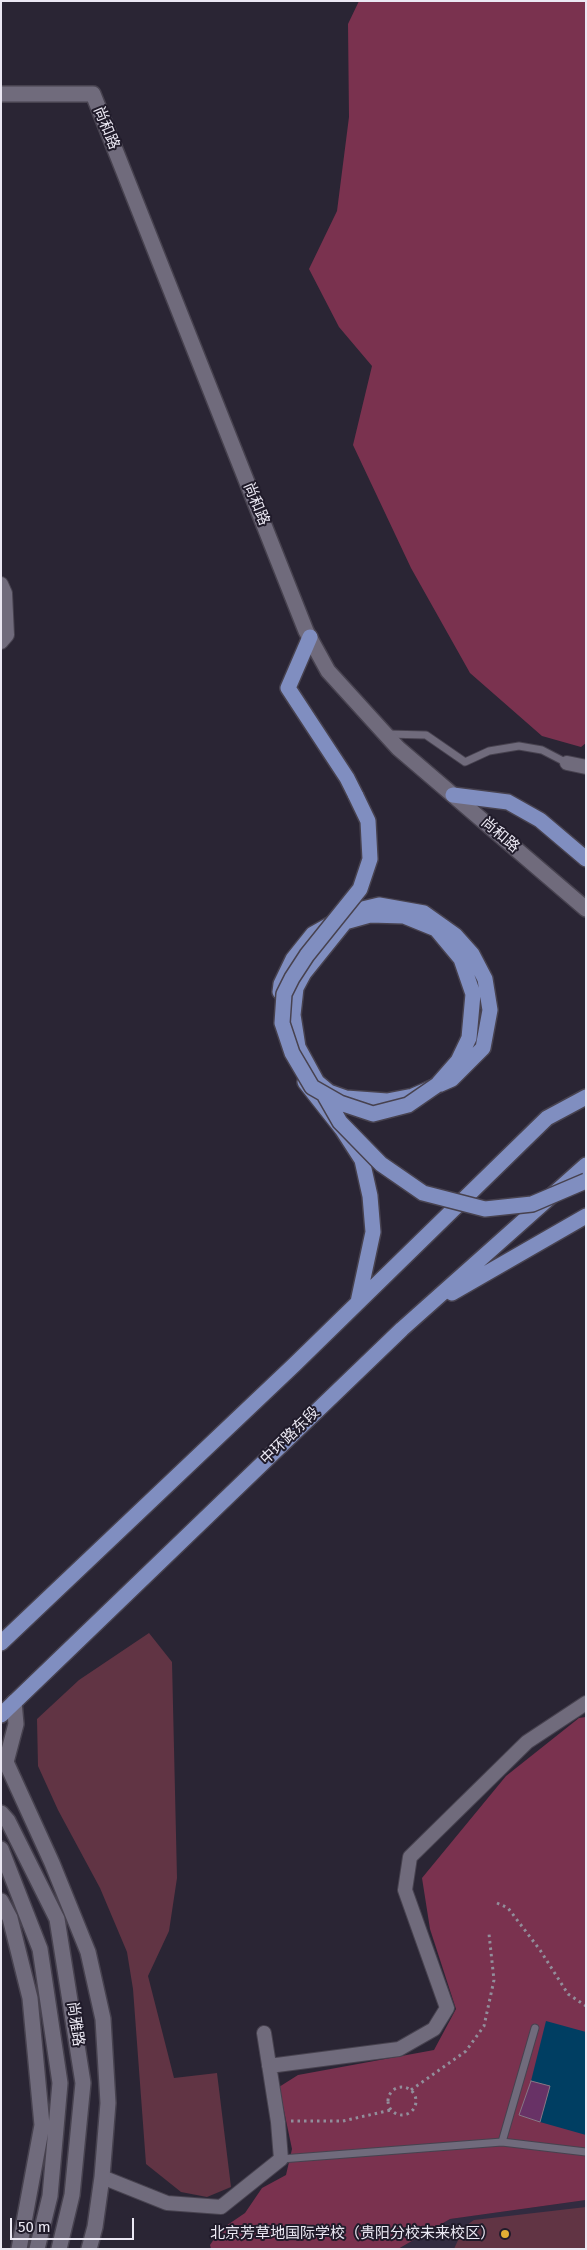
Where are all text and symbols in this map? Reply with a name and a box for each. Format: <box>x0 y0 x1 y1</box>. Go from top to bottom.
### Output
street label: 尚和路 <box>89 104 123 152</box>
street label: 尚和路 <box>239 480 273 528</box>
street label: 尚和路 <box>477 813 523 857</box>
street label: 中环路东段 <box>257 1403 323 1469</box>
street label: 尚雅路 <box>63 2000 87 2048</box>
scale bar <box>12 2208 136 2240</box>
text: 50 m <box>18 2218 51 2236</box>
place label: 北京芳草地国际学校（贵阳分校未来校区） <box>210 2225 495 2243</box>
marker: 北京芳草地国际学校（贵阳分校未来校区） <box>499 2228 511 2240</box>

